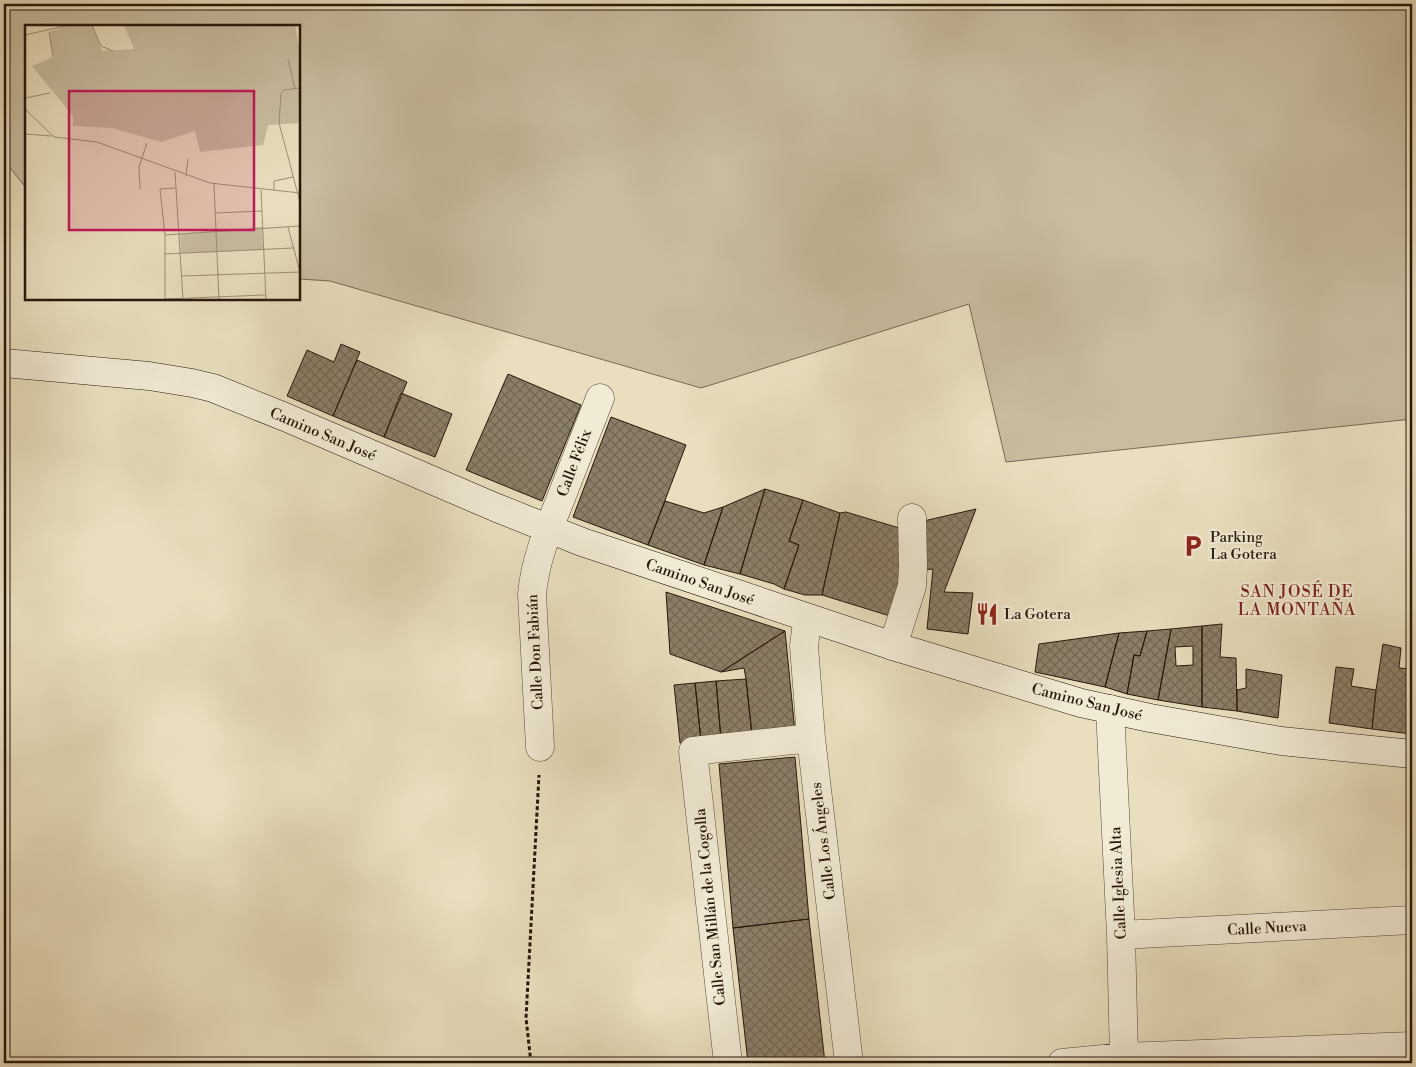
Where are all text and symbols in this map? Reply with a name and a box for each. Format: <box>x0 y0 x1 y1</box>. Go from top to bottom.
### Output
inset map <box>25 25 300 300</box>
street label: Camino San José <box>267 404 379 465</box>
street label: Calle Félix <box>553 426 596 500</box>
place label: Parking La Gotera <box>1210 528 1277 564</box>
parking icon: Parking La Gotera <box>1180 533 1206 559</box>
street label: Camino San José <box>643 555 757 610</box>
district label: SAN JOSÉ DE LA MONTAÑA <box>1238 580 1356 620</box>
street label: Calle Don Fabián <box>523 593 548 710</box>
restaurant icon: La Gotera <box>974 601 1000 627</box>
place label: La Gotera <box>1004 605 1071 624</box>
street label: Camino San José <box>1029 680 1144 725</box>
street label: Calle Los Ángeles <box>806 781 840 901</box>
street label: Calle San Millán de la Cogolla <box>691 807 730 1006</box>
street label: Calle Iglesia Alta <box>1106 826 1131 940</box>
street label: Calle Nueva <box>1227 917 1308 940</box>

